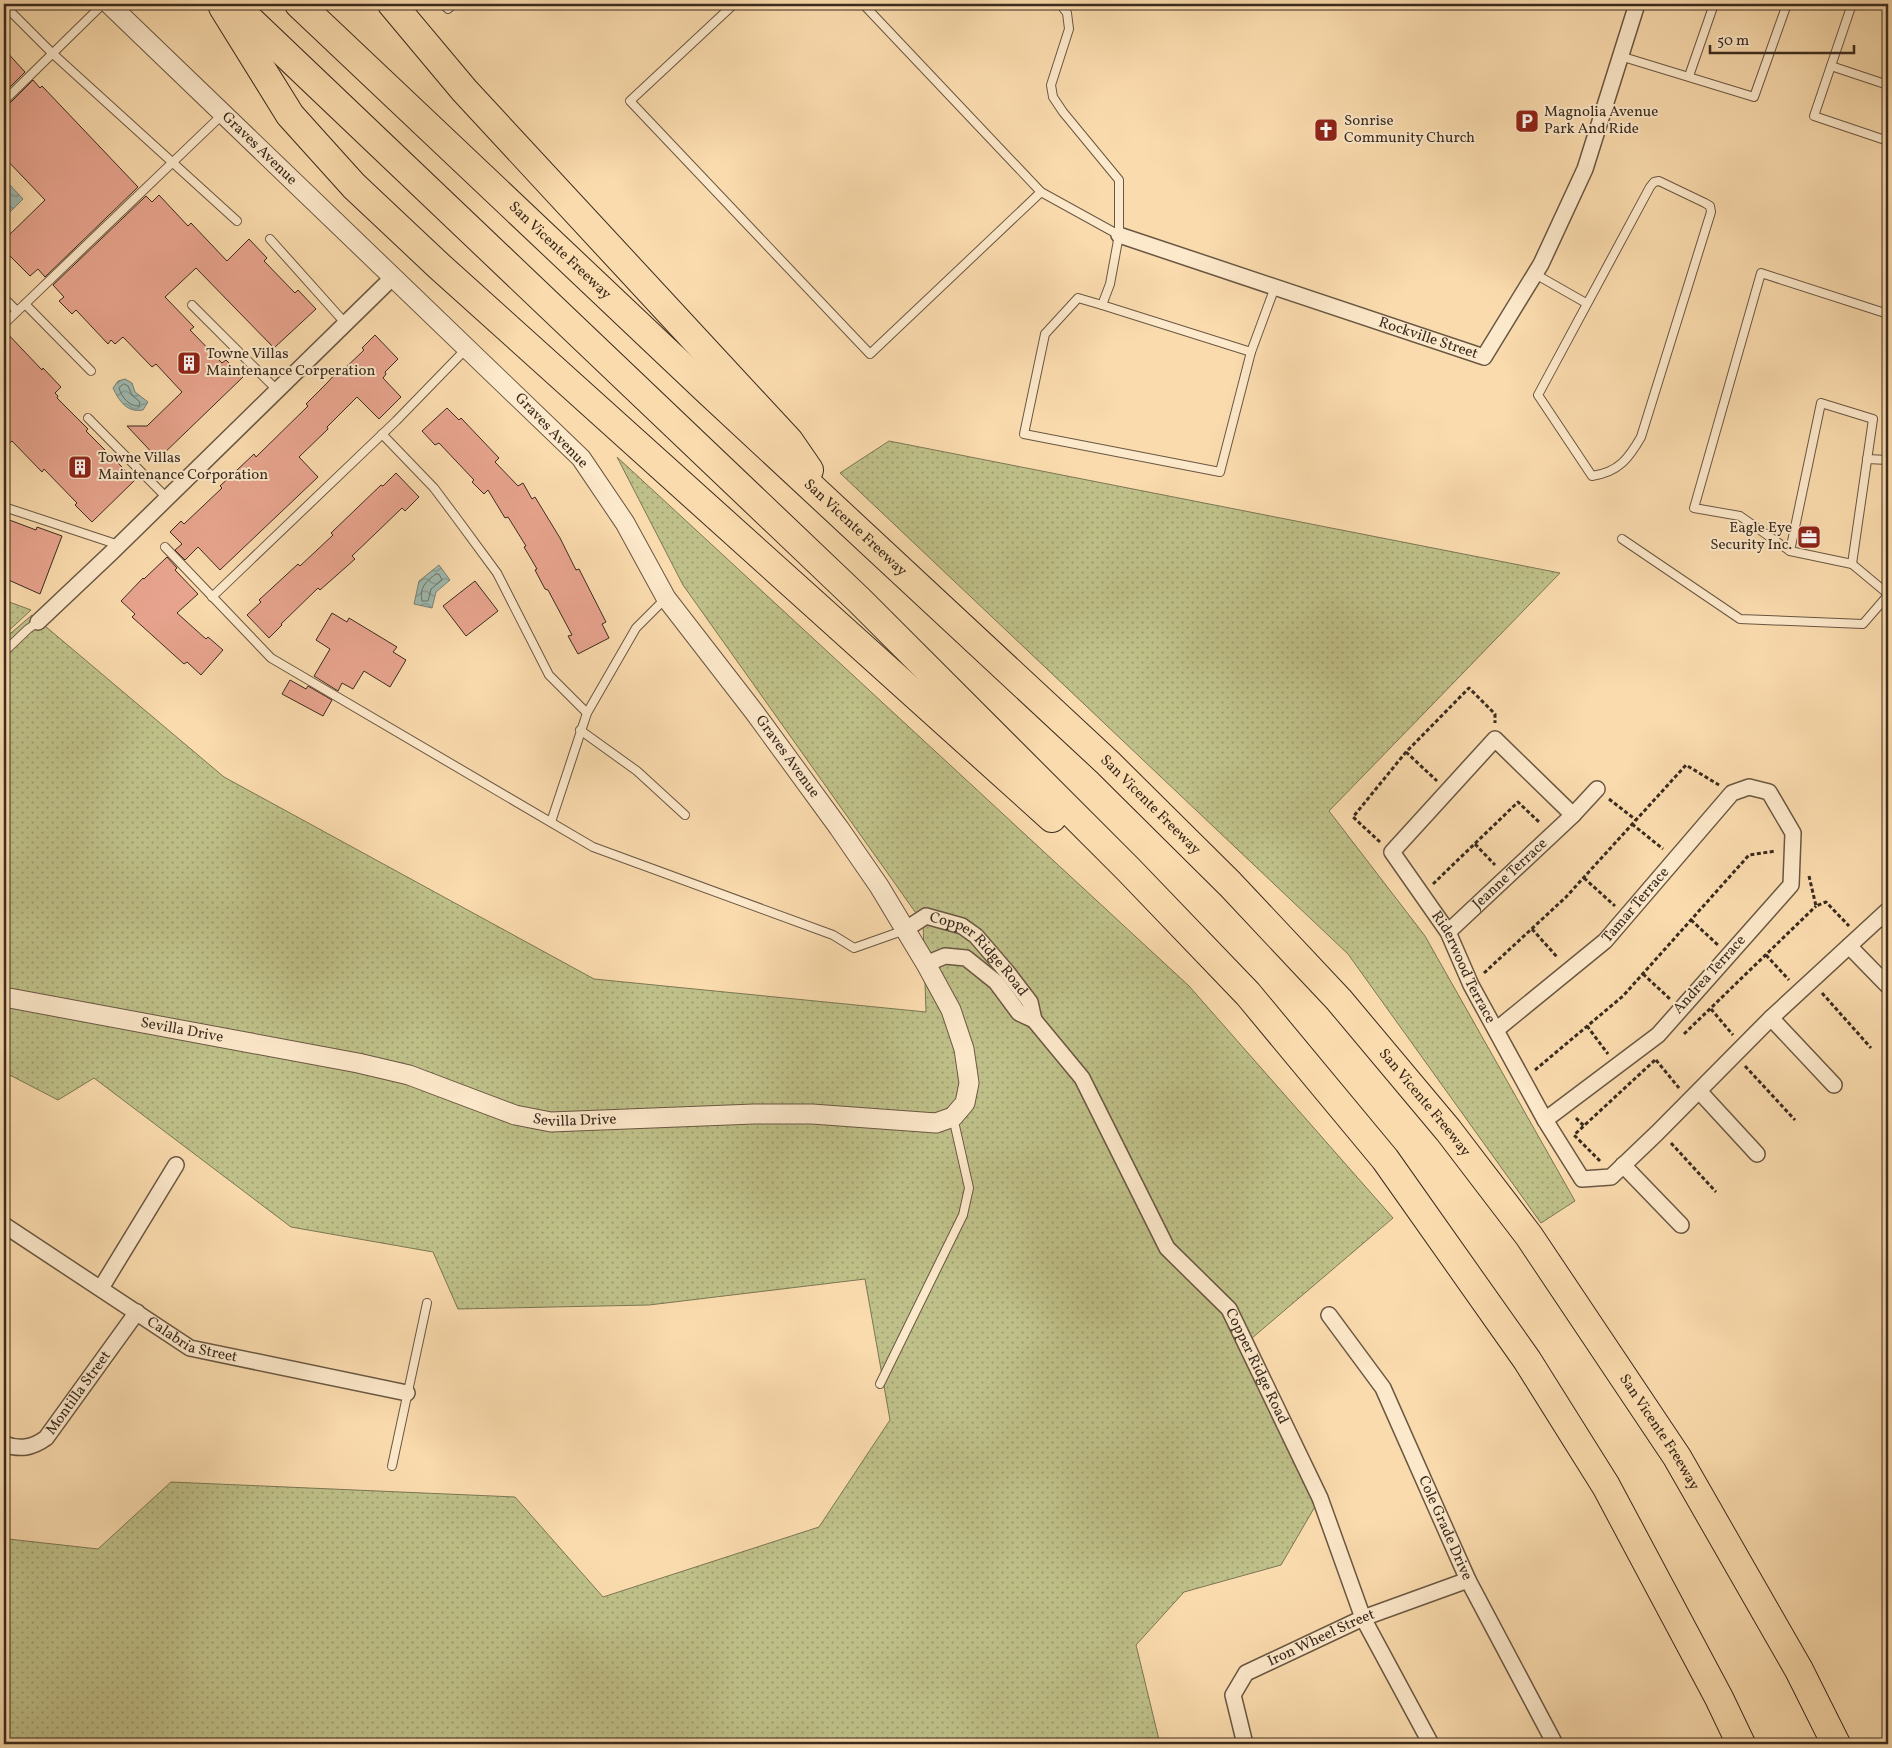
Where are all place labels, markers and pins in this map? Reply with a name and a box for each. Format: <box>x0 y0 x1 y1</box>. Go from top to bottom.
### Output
place label: Magnolia Avenue Park And Ride <box>1544 102 1658 140</box>
parking icon: Magnolia Avenue Park And Ride <box>1514 108 1540 134</box>
place label: Sonrise Community Church <box>1344 111 1475 149</box>
church icon: Sonrise Community Church <box>1313 117 1339 143</box>
place label: Towne Villas Maintenance Corperation <box>206 344 375 382</box>
building icon: Towne Villas Maintenance Corperation <box>176 350 202 376</box>
place label: Towne Villas Maintenance Corporation <box>98 448 268 486</box>
building icon: Towne Villas Maintenance Corporation <box>67 454 93 480</box>
place label: Eagle Eye Security Inc. <box>1710 518 1792 556</box>
office icon: Eagle Eye Security Inc. <box>1796 524 1822 550</box>

